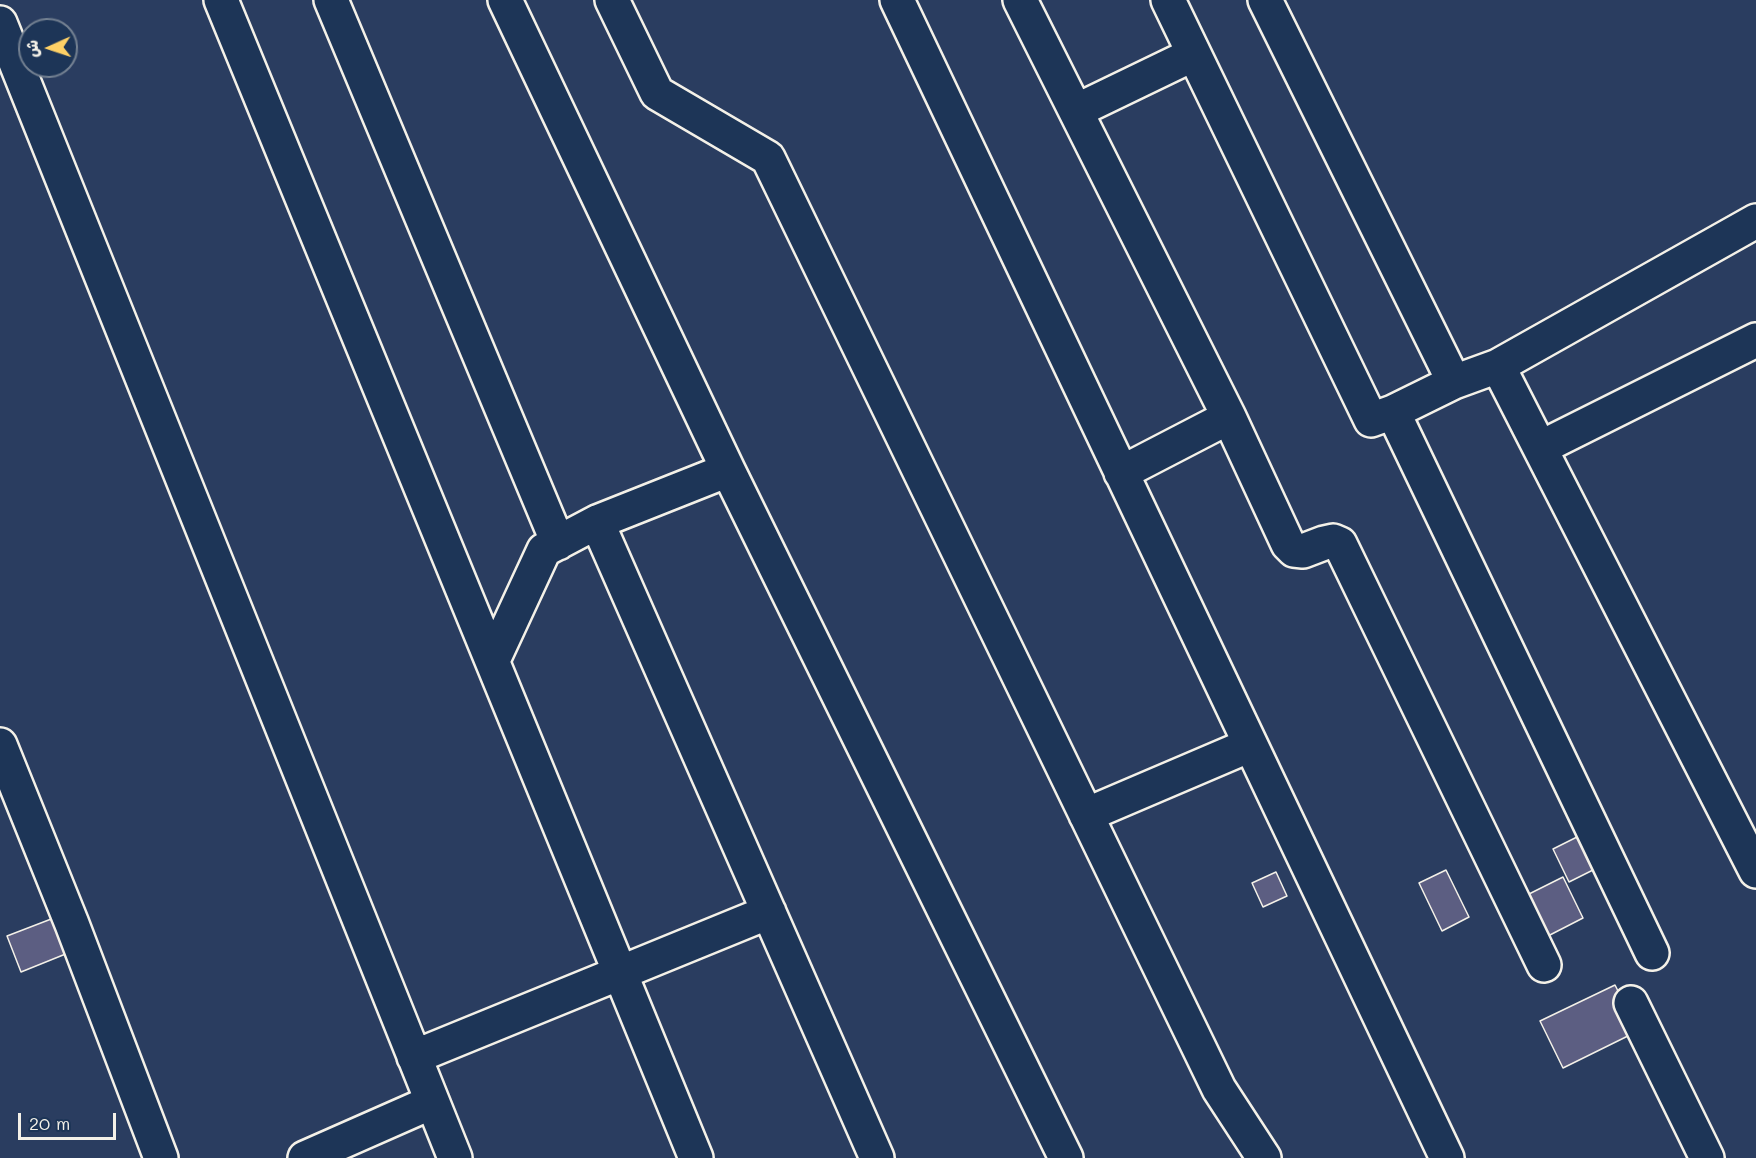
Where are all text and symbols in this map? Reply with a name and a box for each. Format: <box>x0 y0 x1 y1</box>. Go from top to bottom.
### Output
north arrow <box>18 18 78 78</box>
text: ش <box>21 40 42 58</box>
scale bar <box>21 1101 118 1139</box>
text: 20 m <box>29 1111 70 1135</box>

